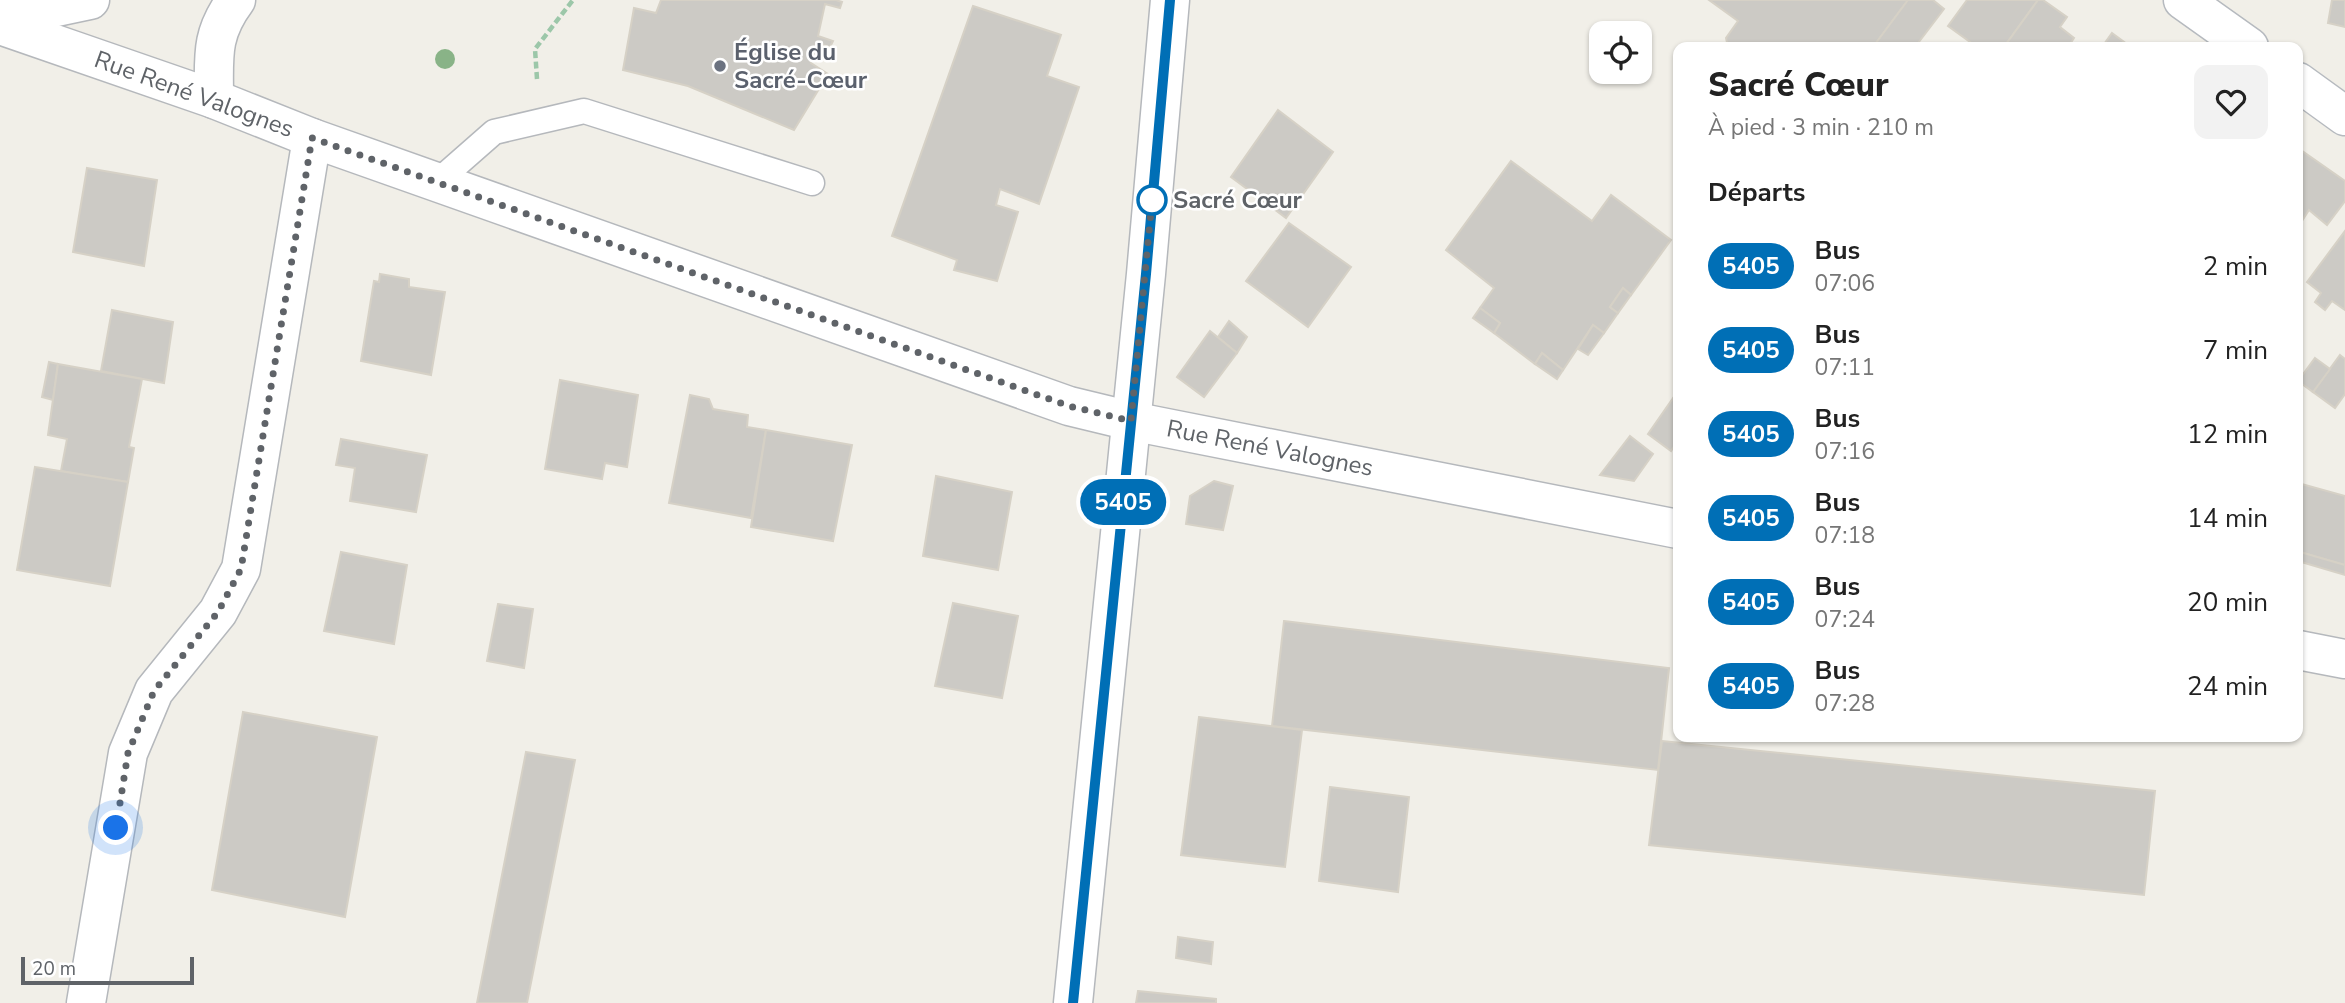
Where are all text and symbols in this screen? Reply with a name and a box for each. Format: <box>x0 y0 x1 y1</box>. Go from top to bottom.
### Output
map controls <box>1589 21 1652 84</box>
button: locate <box>1589 21 1652 84</box>
place label: Église du Sacré-Cœur <box>734 36 868 96</box>
street label: Rue René Valognes <box>90 43 298 145</box>
marker: Église du Sacré-Cœur <box>712 58 728 74</box>
text: Sacré Cœur <box>1708 63 1889 108</box>
button: heart <box>2194 65 2268 139</box>
text: À pied · 3 min · 210 m <box>1708 112 1934 143</box>
text: Départs <box>1708 175 1805 210</box>
place label: Sacré Cœur <box>1173 184 1303 216</box>
marker: Sacré Cœur <box>1137 185 1167 215</box>
text: Bus <box>1815 233 1860 268</box>
text: 2 min <box>2203 249 2268 284</box>
text: 5405 <box>1722 250 1780 282</box>
text: 07:06 <box>1815 268 1875 299</box>
text: Bus <box>1815 317 1860 352</box>
text: 7 min <box>2203 333 2268 368</box>
text: 5405 <box>1722 334 1780 366</box>
text: 07:11 <box>1815 352 1875 383</box>
text: Bus <box>1815 401 1860 436</box>
street label: Rue René Valognes <box>1164 412 1376 484</box>
text: 12 min <box>2187 417 2268 452</box>
text: 5405 <box>1722 418 1780 450</box>
text: 07:16 <box>1815 436 1875 467</box>
line badge: 5405 <box>1074 479 1172 525</box>
text: Bus <box>1815 485 1860 520</box>
text: 5405 <box>1094 486 1152 518</box>
text: 14 min <box>2187 501 2268 536</box>
text: 5405 <box>1722 502 1780 534</box>
text: 07:18 <box>1815 520 1875 551</box>
text: Bus <box>1815 569 1860 604</box>
text: 20 min <box>2187 585 2268 620</box>
text: 5405 <box>1722 586 1780 618</box>
text: 07:24 <box>1815 604 1875 635</box>
text: Bus <box>1815 653 1860 688</box>
text: 24 min <box>2187 669 2268 704</box>
text: 5405 <box>1722 670 1780 702</box>
text: 07:28 <box>1815 688 1875 719</box>
your location <box>98 810 133 845</box>
scale bar <box>21 954 194 986</box>
text: 20 m <box>32 956 76 982</box>

